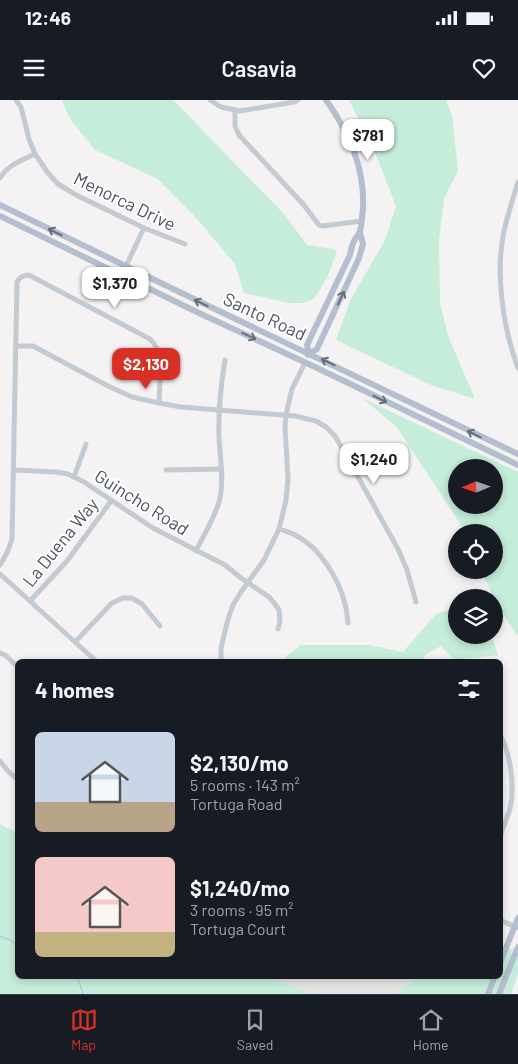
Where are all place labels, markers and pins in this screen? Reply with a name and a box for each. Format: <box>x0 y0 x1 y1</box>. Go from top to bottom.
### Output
pin: $781 <box>338 118 398 161</box>
pin: $1,370 <box>74 266 156 309</box>
pin: $2,130 <box>105 348 187 390</box>
pin: $1,240 <box>333 442 415 485</box>

